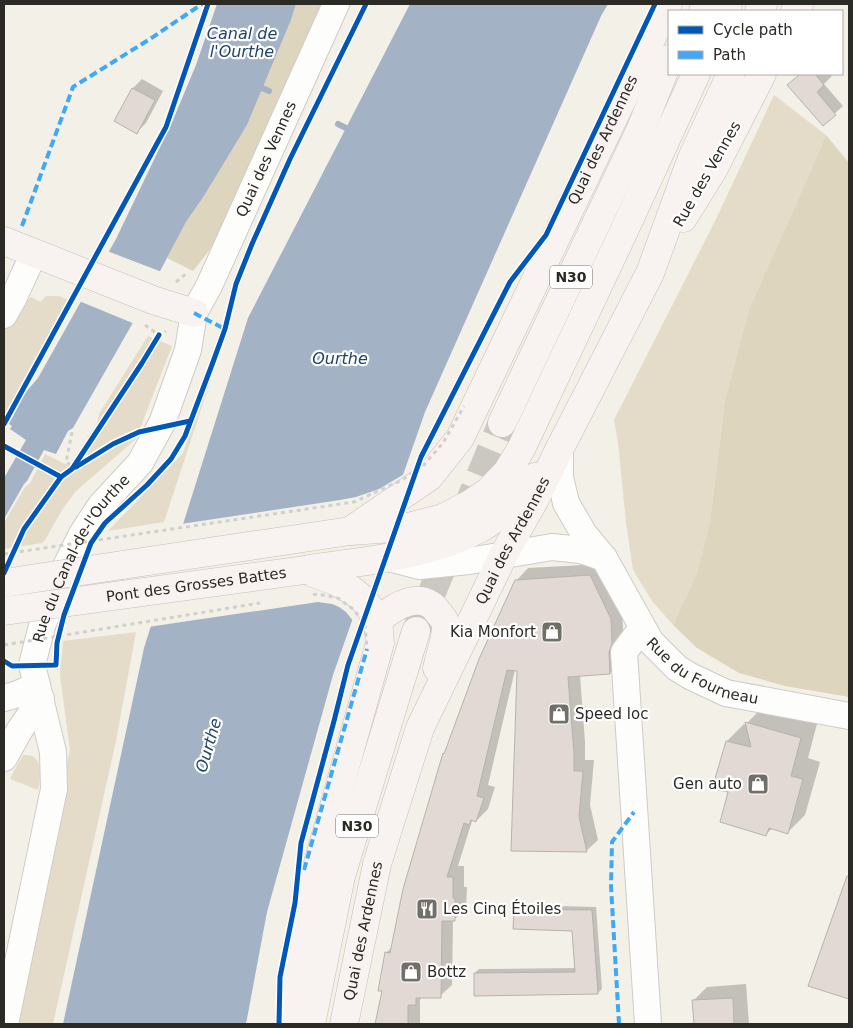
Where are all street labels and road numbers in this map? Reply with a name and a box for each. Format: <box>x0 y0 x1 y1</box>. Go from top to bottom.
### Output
street label: Quai des Ardennes <box>564 72 642 208</box>
street label: Quai des Vennes <box>232 98 300 220</box>
street label: Rue des Vennes <box>669 118 745 230</box>
road number: N30 <box>550 266 592 288</box>
street label: Rue du Canal-de-l'Ourthe <box>29 471 133 644</box>
street label: Quai des Ardennes <box>472 474 554 608</box>
street label: Pont des Grosses Battes <box>105 564 288 606</box>
street label: Rue du Fourneau <box>643 634 760 708</box>
road number: N30 <box>336 814 378 838</box>
street label: Quai des Ardennes <box>340 859 386 1002</box>

